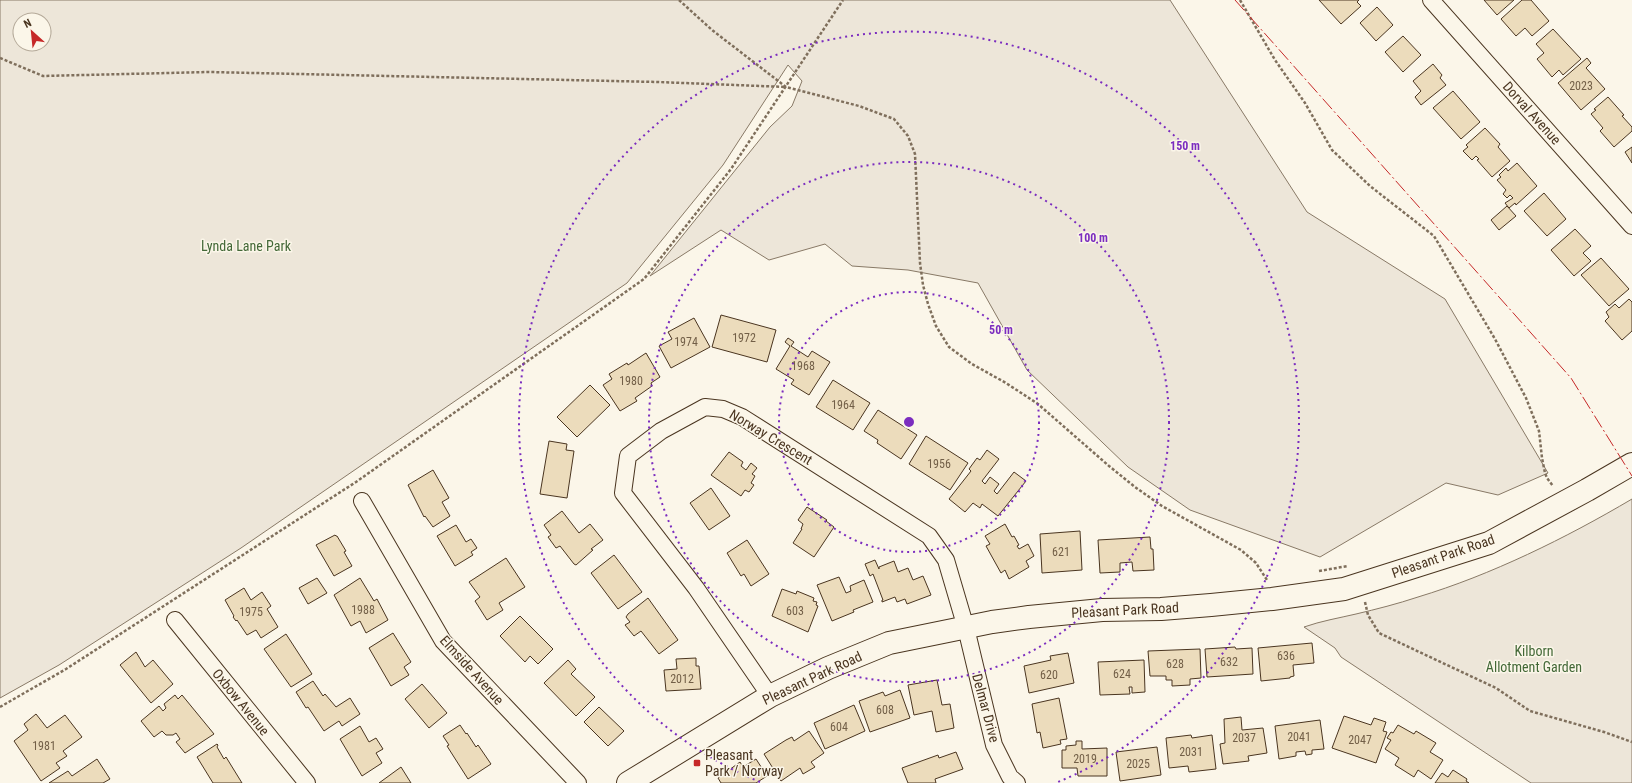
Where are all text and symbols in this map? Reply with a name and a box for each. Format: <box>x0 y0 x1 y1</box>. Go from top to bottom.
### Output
north arrow <box>12 12 52 52</box>
text: N <box>22 16 34 31</box>
street label: Dorval Avenue <box>1500 78 1565 148</box>
house number: 2023 <box>1569 79 1593 93</box>
text: 150 m <box>1170 139 1200 153</box>
text: 100 m <box>1078 231 1108 245</box>
park label: Lynda Lane Park <box>201 238 292 254</box>
text: 50 m <box>989 323 1013 337</box>
house number: 1972 <box>732 331 756 345</box>
house number: 1974 <box>674 335 698 349</box>
house number: 1968 <box>791 359 815 373</box>
house number: 1980 <box>619 374 643 388</box>
house number: 1964 <box>831 398 855 412</box>
street label: Norway Crescent <box>727 406 815 468</box>
centre of rings <box>902 415 916 429</box>
house number: 1956 <box>927 457 951 471</box>
street label: Pleasant Park Road <box>1389 531 1497 581</box>
house number: 621 <box>1052 545 1070 559</box>
street label: Pleasant Park Road <box>1071 599 1179 621</box>
house number: 1988 <box>351 603 375 617</box>
house number: 603 <box>786 604 804 618</box>
house number: 1975 <box>239 605 263 619</box>
street label: Elmside Avenue <box>437 632 507 708</box>
park label: Kilborn Allotment Garden <box>1486 643 1582 675</box>
street label: Pleasant Park Road <box>760 648 864 708</box>
house number: 636 <box>1277 649 1295 663</box>
house number: 632 <box>1220 655 1238 669</box>
house number: 628 <box>1166 657 1184 671</box>
street label: Oxbow Avenue <box>209 665 273 739</box>
house number: 624 <box>1113 667 1131 681</box>
house number: 620 <box>1040 668 1058 682</box>
house number: 2012 <box>670 672 694 686</box>
street label: Delmar Drive <box>969 672 1003 744</box>
house number: 608 <box>876 703 894 717</box>
house number: 604 <box>830 720 848 734</box>
house number: 2041 <box>1287 730 1311 744</box>
house number: 2037 <box>1232 731 1256 745</box>
house number: 2047 <box>1348 733 1372 747</box>
house number: 1981 <box>32 739 56 753</box>
house number: 2031 <box>1179 745 1203 759</box>
place label: Pleasant Park / Norway <box>705 747 783 779</box>
house number: 2019 <box>1073 752 1097 766</box>
house number: 2025 <box>1126 757 1150 771</box>
marker: Pleasant Park / Norway <box>692 758 702 768</box>

